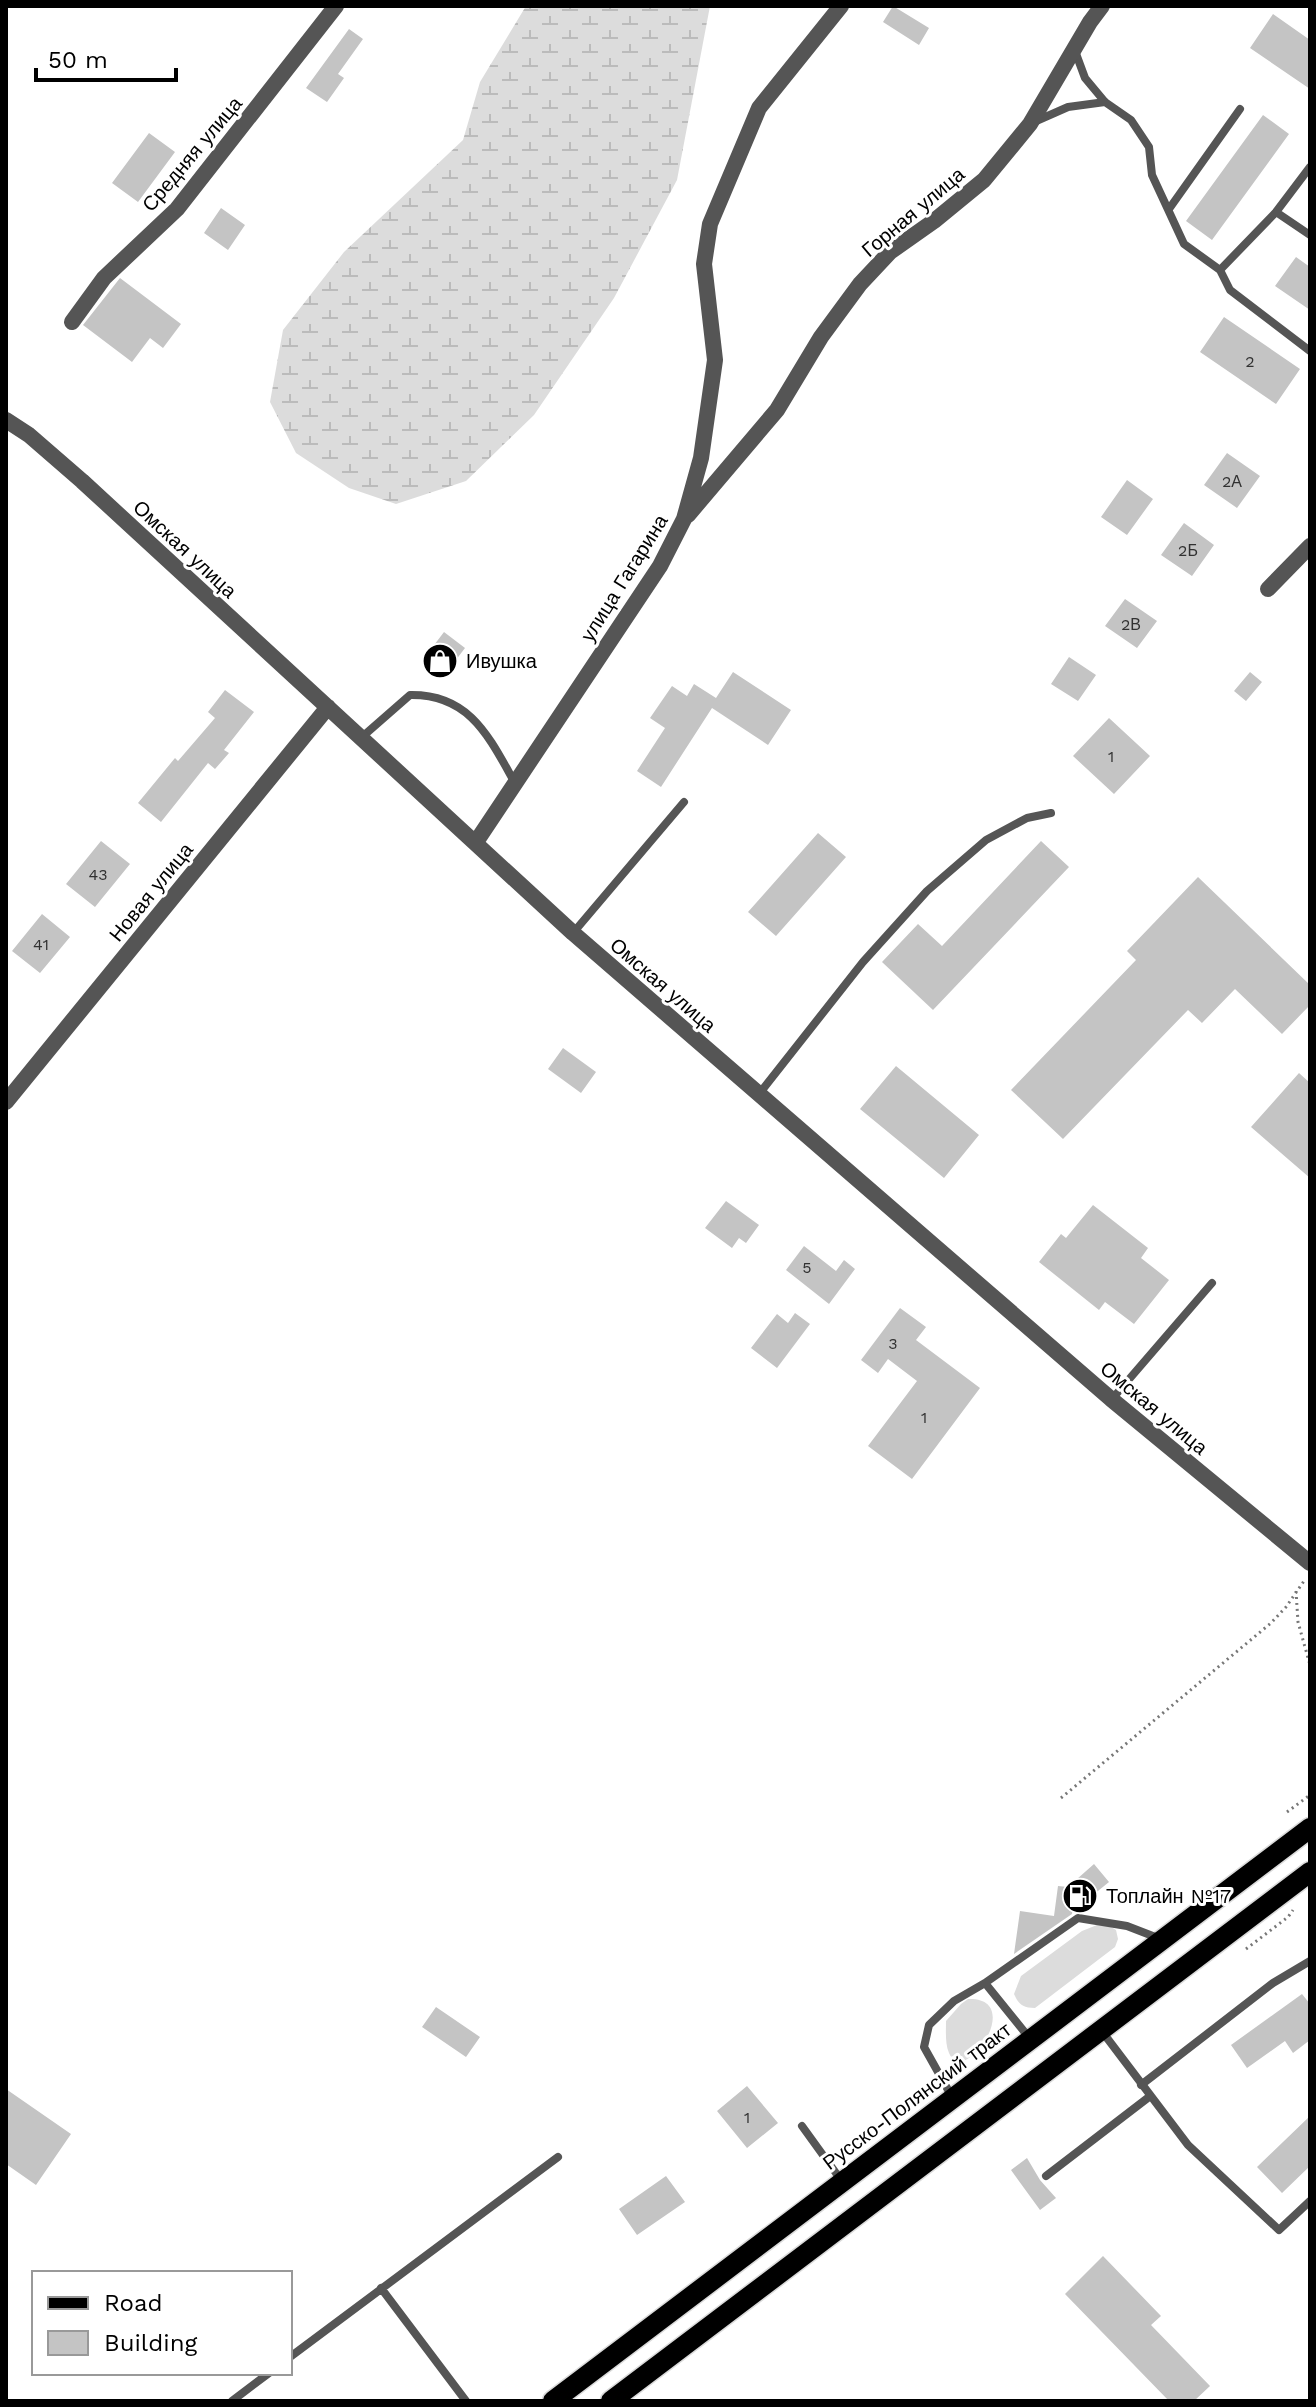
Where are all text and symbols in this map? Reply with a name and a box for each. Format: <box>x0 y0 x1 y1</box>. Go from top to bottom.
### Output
scale bar <box>36 32 176 82</box>
text: 50 m <box>48 46 108 74</box>
street label: Средняя улица <box>137 91 248 216</box>
street label: Горная улица <box>857 162 970 262</box>
house number: 2 <box>1245 352 1255 371</box>
house number: 2А <box>1222 472 1242 491</box>
street label: Омская улица <box>128 495 242 603</box>
street label: улица Гагарина <box>575 509 673 646</box>
house number: 2Б <box>1178 541 1198 560</box>
house number: 2В <box>1121 615 1141 634</box>
shop icon: Ивушка <box>421 642 459 680</box>
place label: Ивушка <box>466 649 538 673</box>
house number: 1 <box>1108 747 1114 766</box>
street label: Новая улица <box>104 837 199 946</box>
house number: 43 <box>88 865 108 884</box>
street label: Омская улица <box>605 933 721 1038</box>
house number: 41 <box>33 935 49 954</box>
house number: 5 <box>802 1258 812 1277</box>
house number: 3 <box>888 1334 898 1353</box>
street label: Омская улица <box>1096 1356 1213 1460</box>
house number: 1 <box>921 1408 927 1427</box>
fuel station icon: Топлайн №17 <box>1061 1877 1099 1915</box>
place label: Топлайн №17 <box>1106 1884 1231 1908</box>
street label: Русско-Полянский тракт <box>818 2017 1016 2175</box>
house number: 1 <box>744 2108 750 2127</box>
legend <box>32 2271 292 2375</box>
text: Road <box>104 2289 163 2317</box>
text: Building <box>104 2329 197 2357</box>

